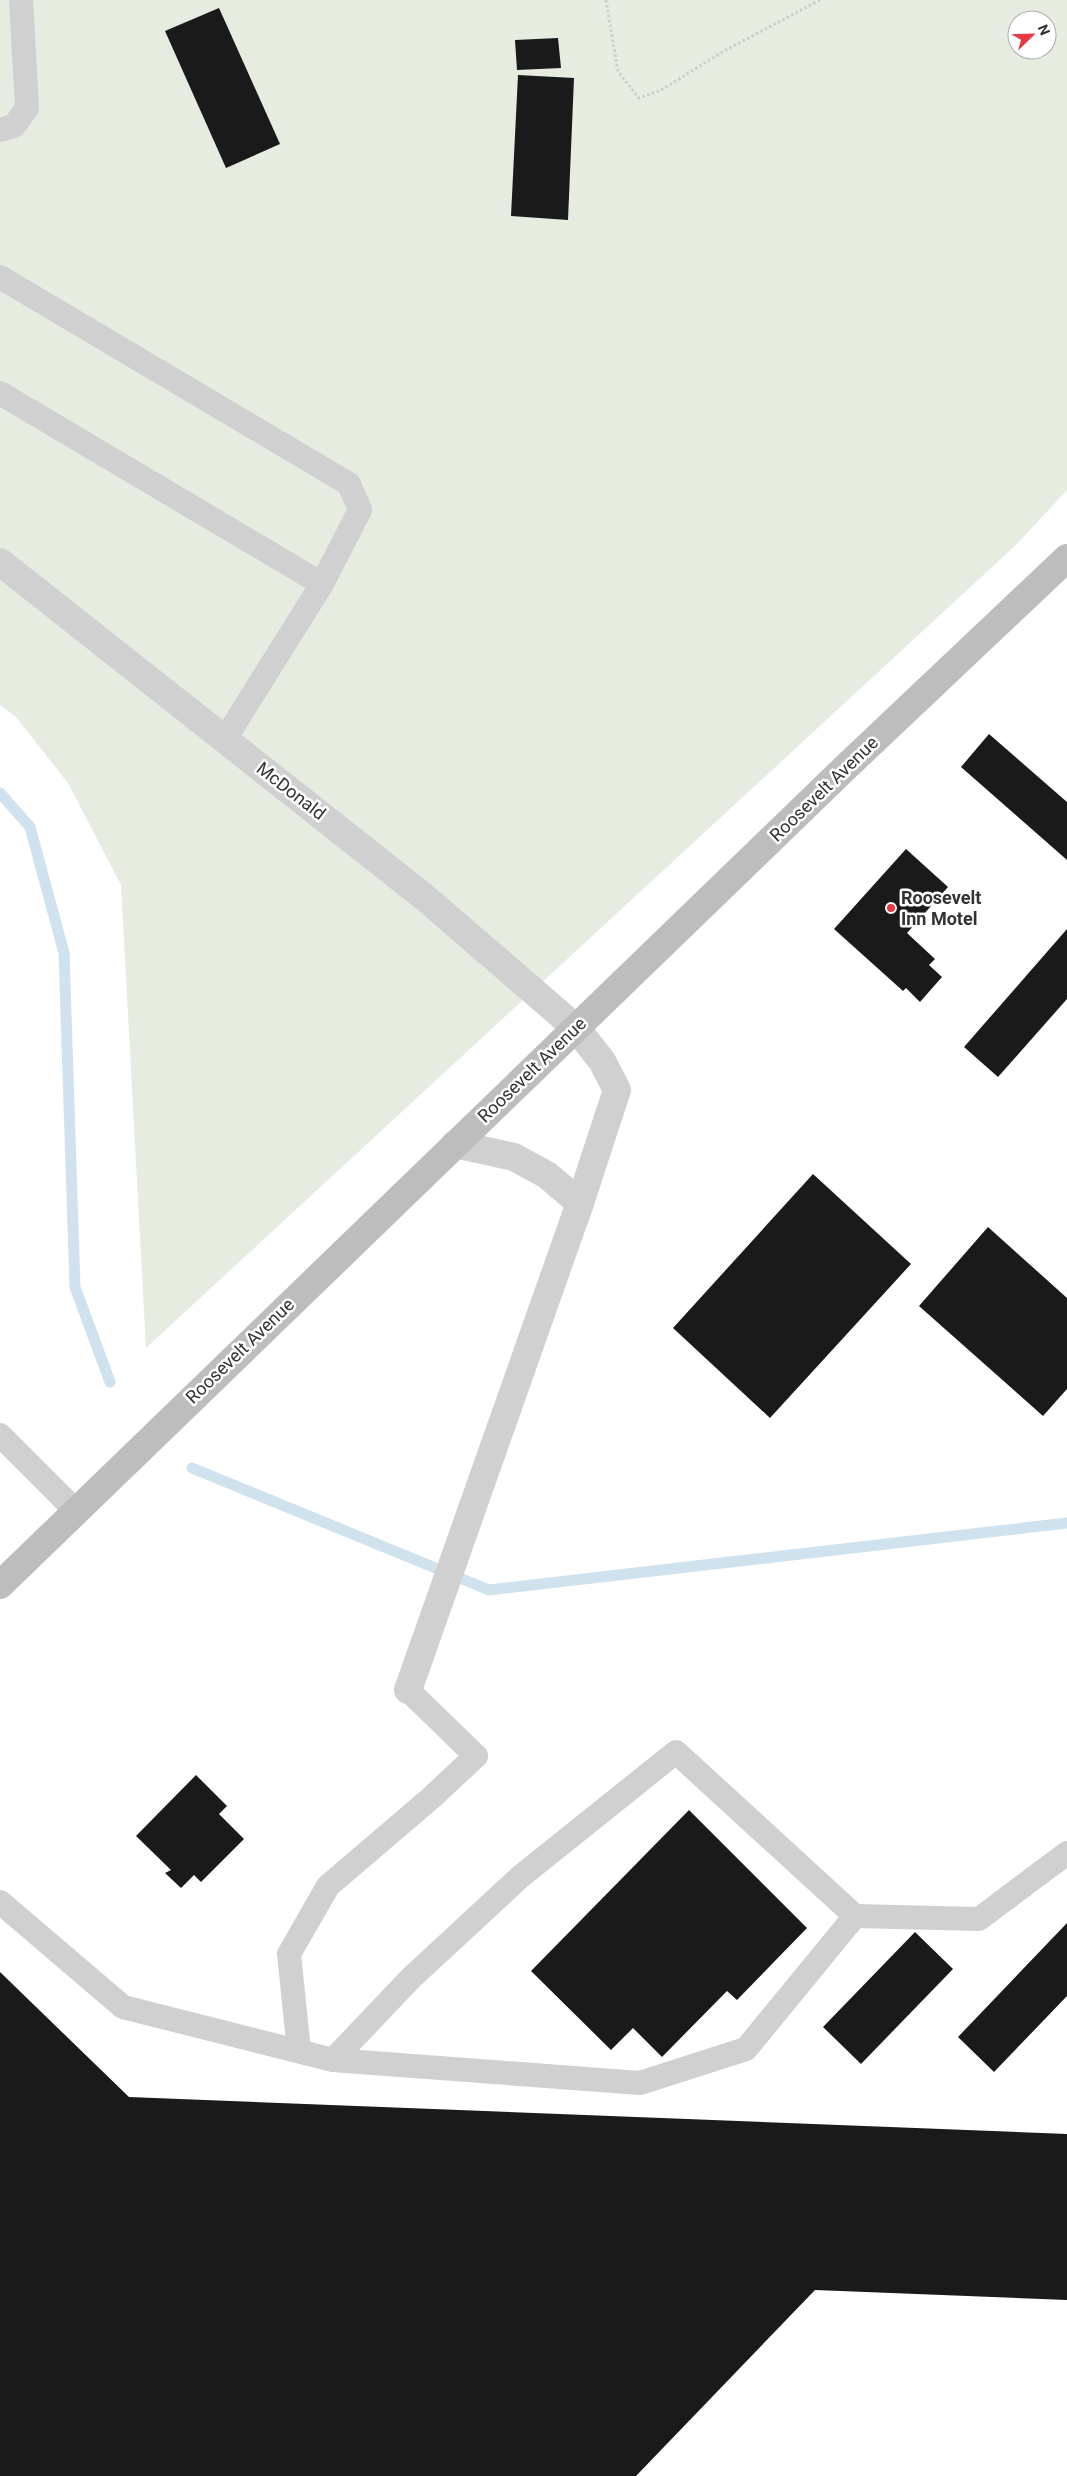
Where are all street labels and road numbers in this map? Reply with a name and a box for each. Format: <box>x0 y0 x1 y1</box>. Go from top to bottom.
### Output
street label: Roosevelt Avenue <box>765 732 882 846</box>
street label: McDonald <box>253 757 330 824</box>
street label: Roosevelt Avenue <box>473 1013 590 1127</box>
street label: Roosevelt Avenue <box>181 1294 298 1408</box>

